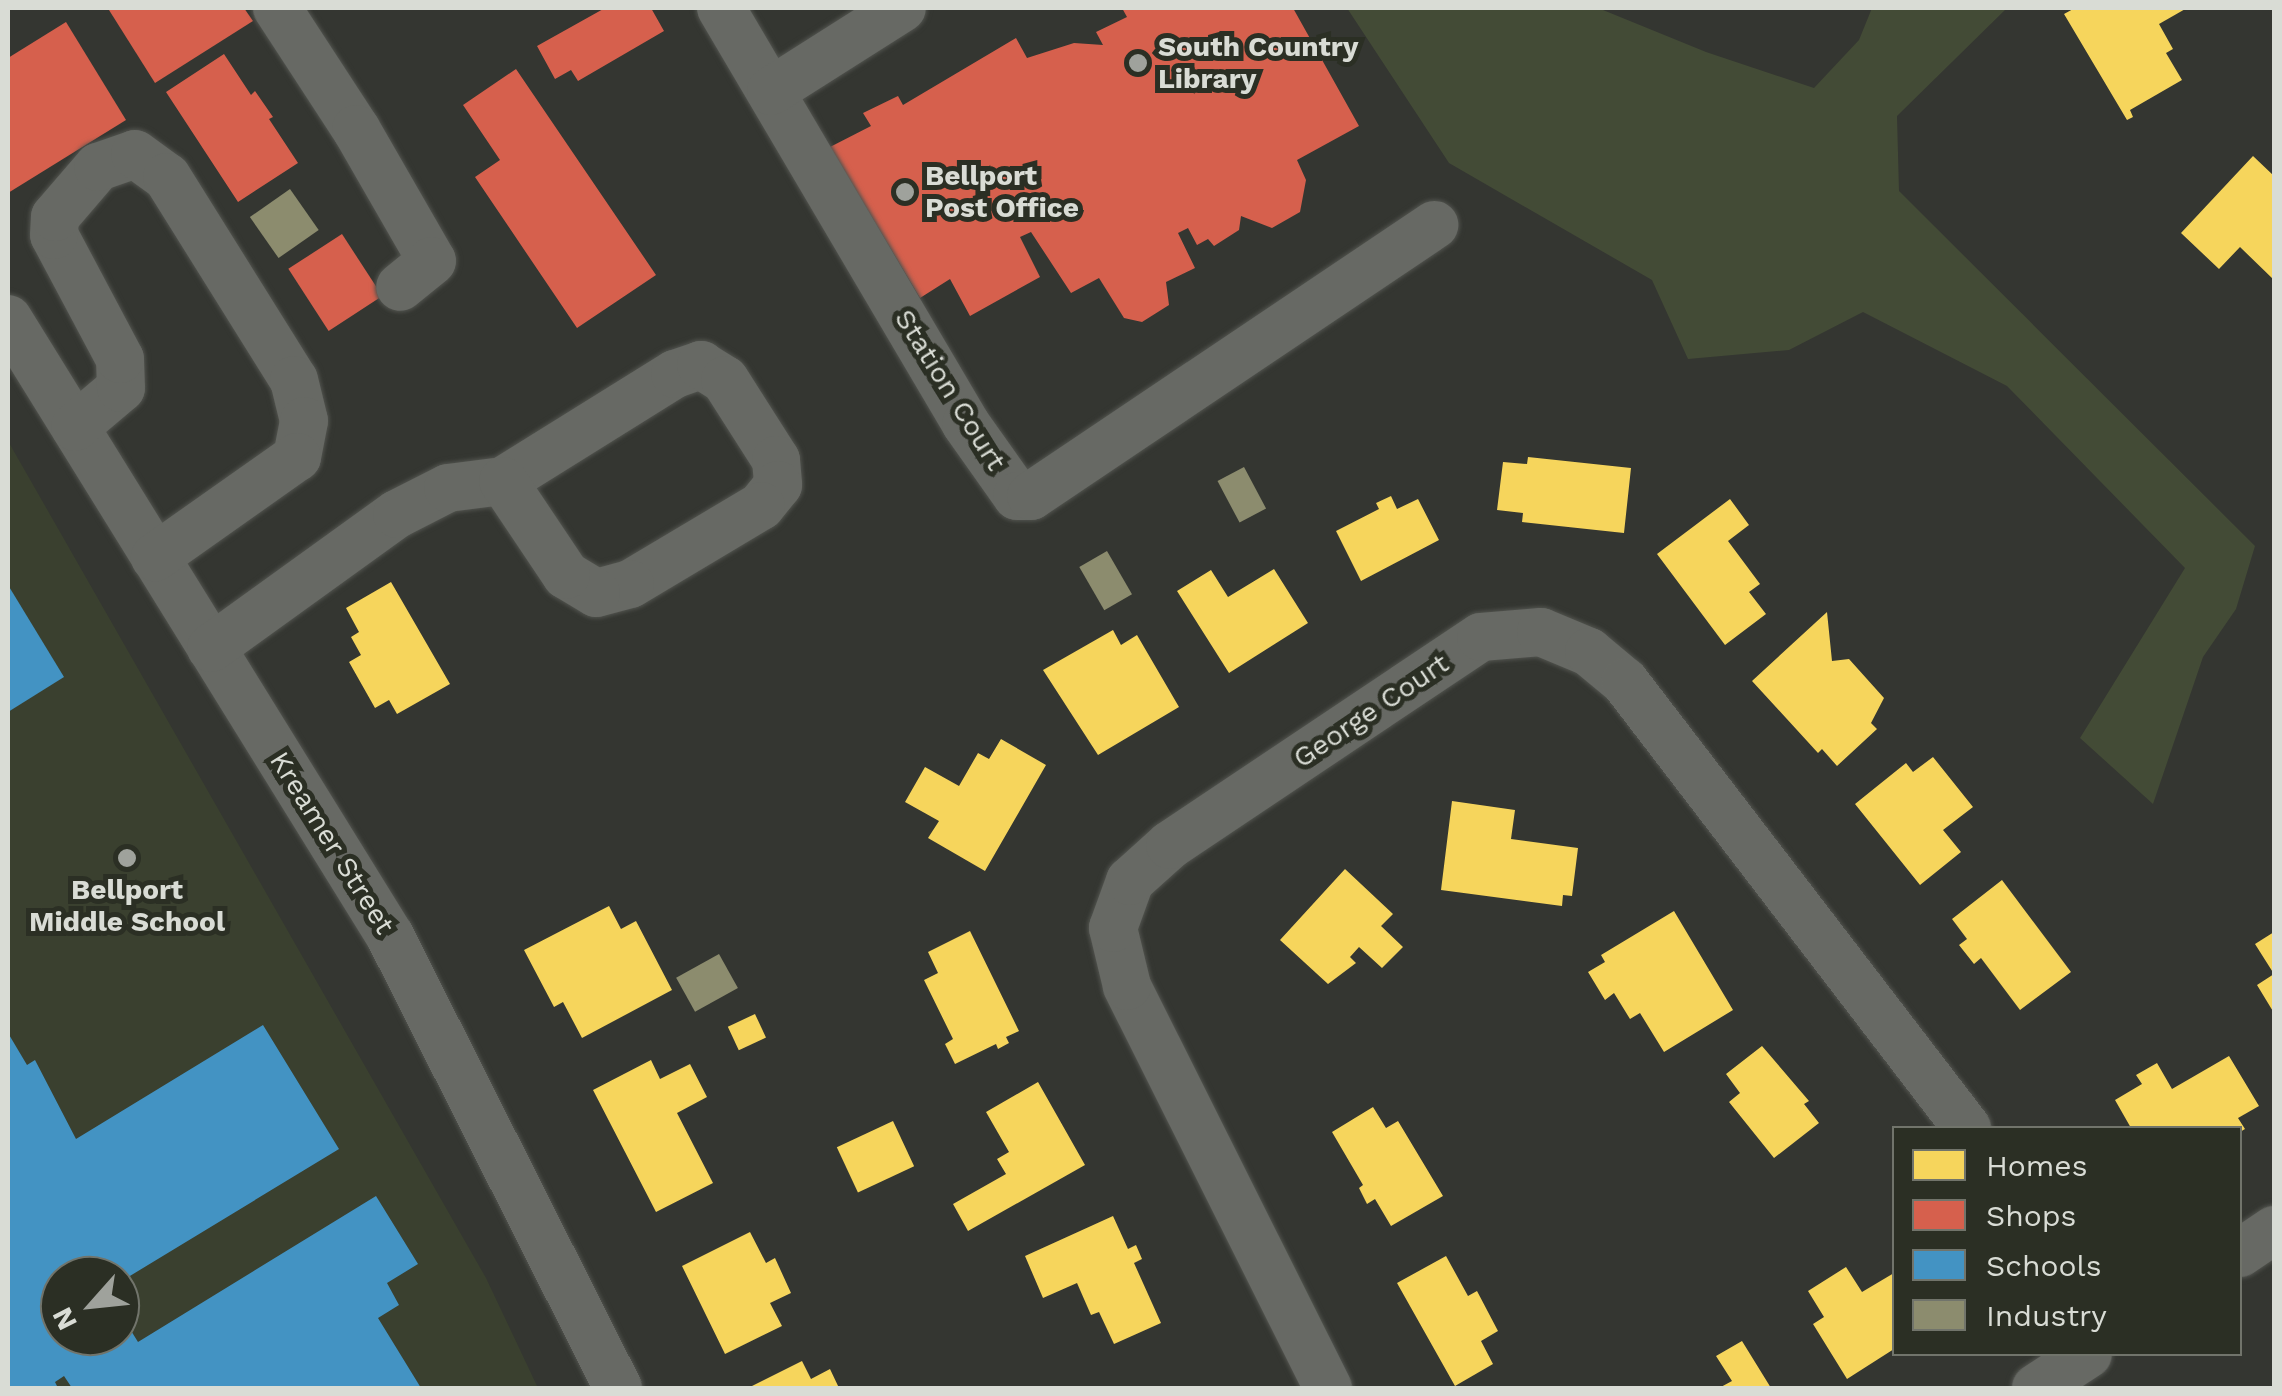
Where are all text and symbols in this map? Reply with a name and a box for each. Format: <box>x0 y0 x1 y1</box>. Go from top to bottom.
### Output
place label: South Country Library <box>1158 30 1359 96</box>
marker: South Country Library <box>1127 52 1149 74</box>
place label: Bellport Post Office <box>925 159 1079 225</box>
marker: Bellport Post Office <box>894 181 916 203</box>
street label: Station Court <box>887 303 1013 477</box>
street label: George Court <box>1287 647 1455 775</box>
street label: Kreamer Street <box>262 745 402 941</box>
marker: Bellport Middle School <box>116 847 138 869</box>
place label: Bellport Middle School <box>29 873 225 939</box>
legend <box>1892 1126 2242 1356</box>
text: Homes <box>1986 1148 2088 1183</box>
text: Shops <box>1986 1198 2076 1233</box>
text: Schools <box>1986 1248 2102 1283</box>
north arrow <box>40 1256 140 1356</box>
text: Industry <box>1986 1298 2107 1333</box>
text: N <box>45 1302 84 1336</box>

